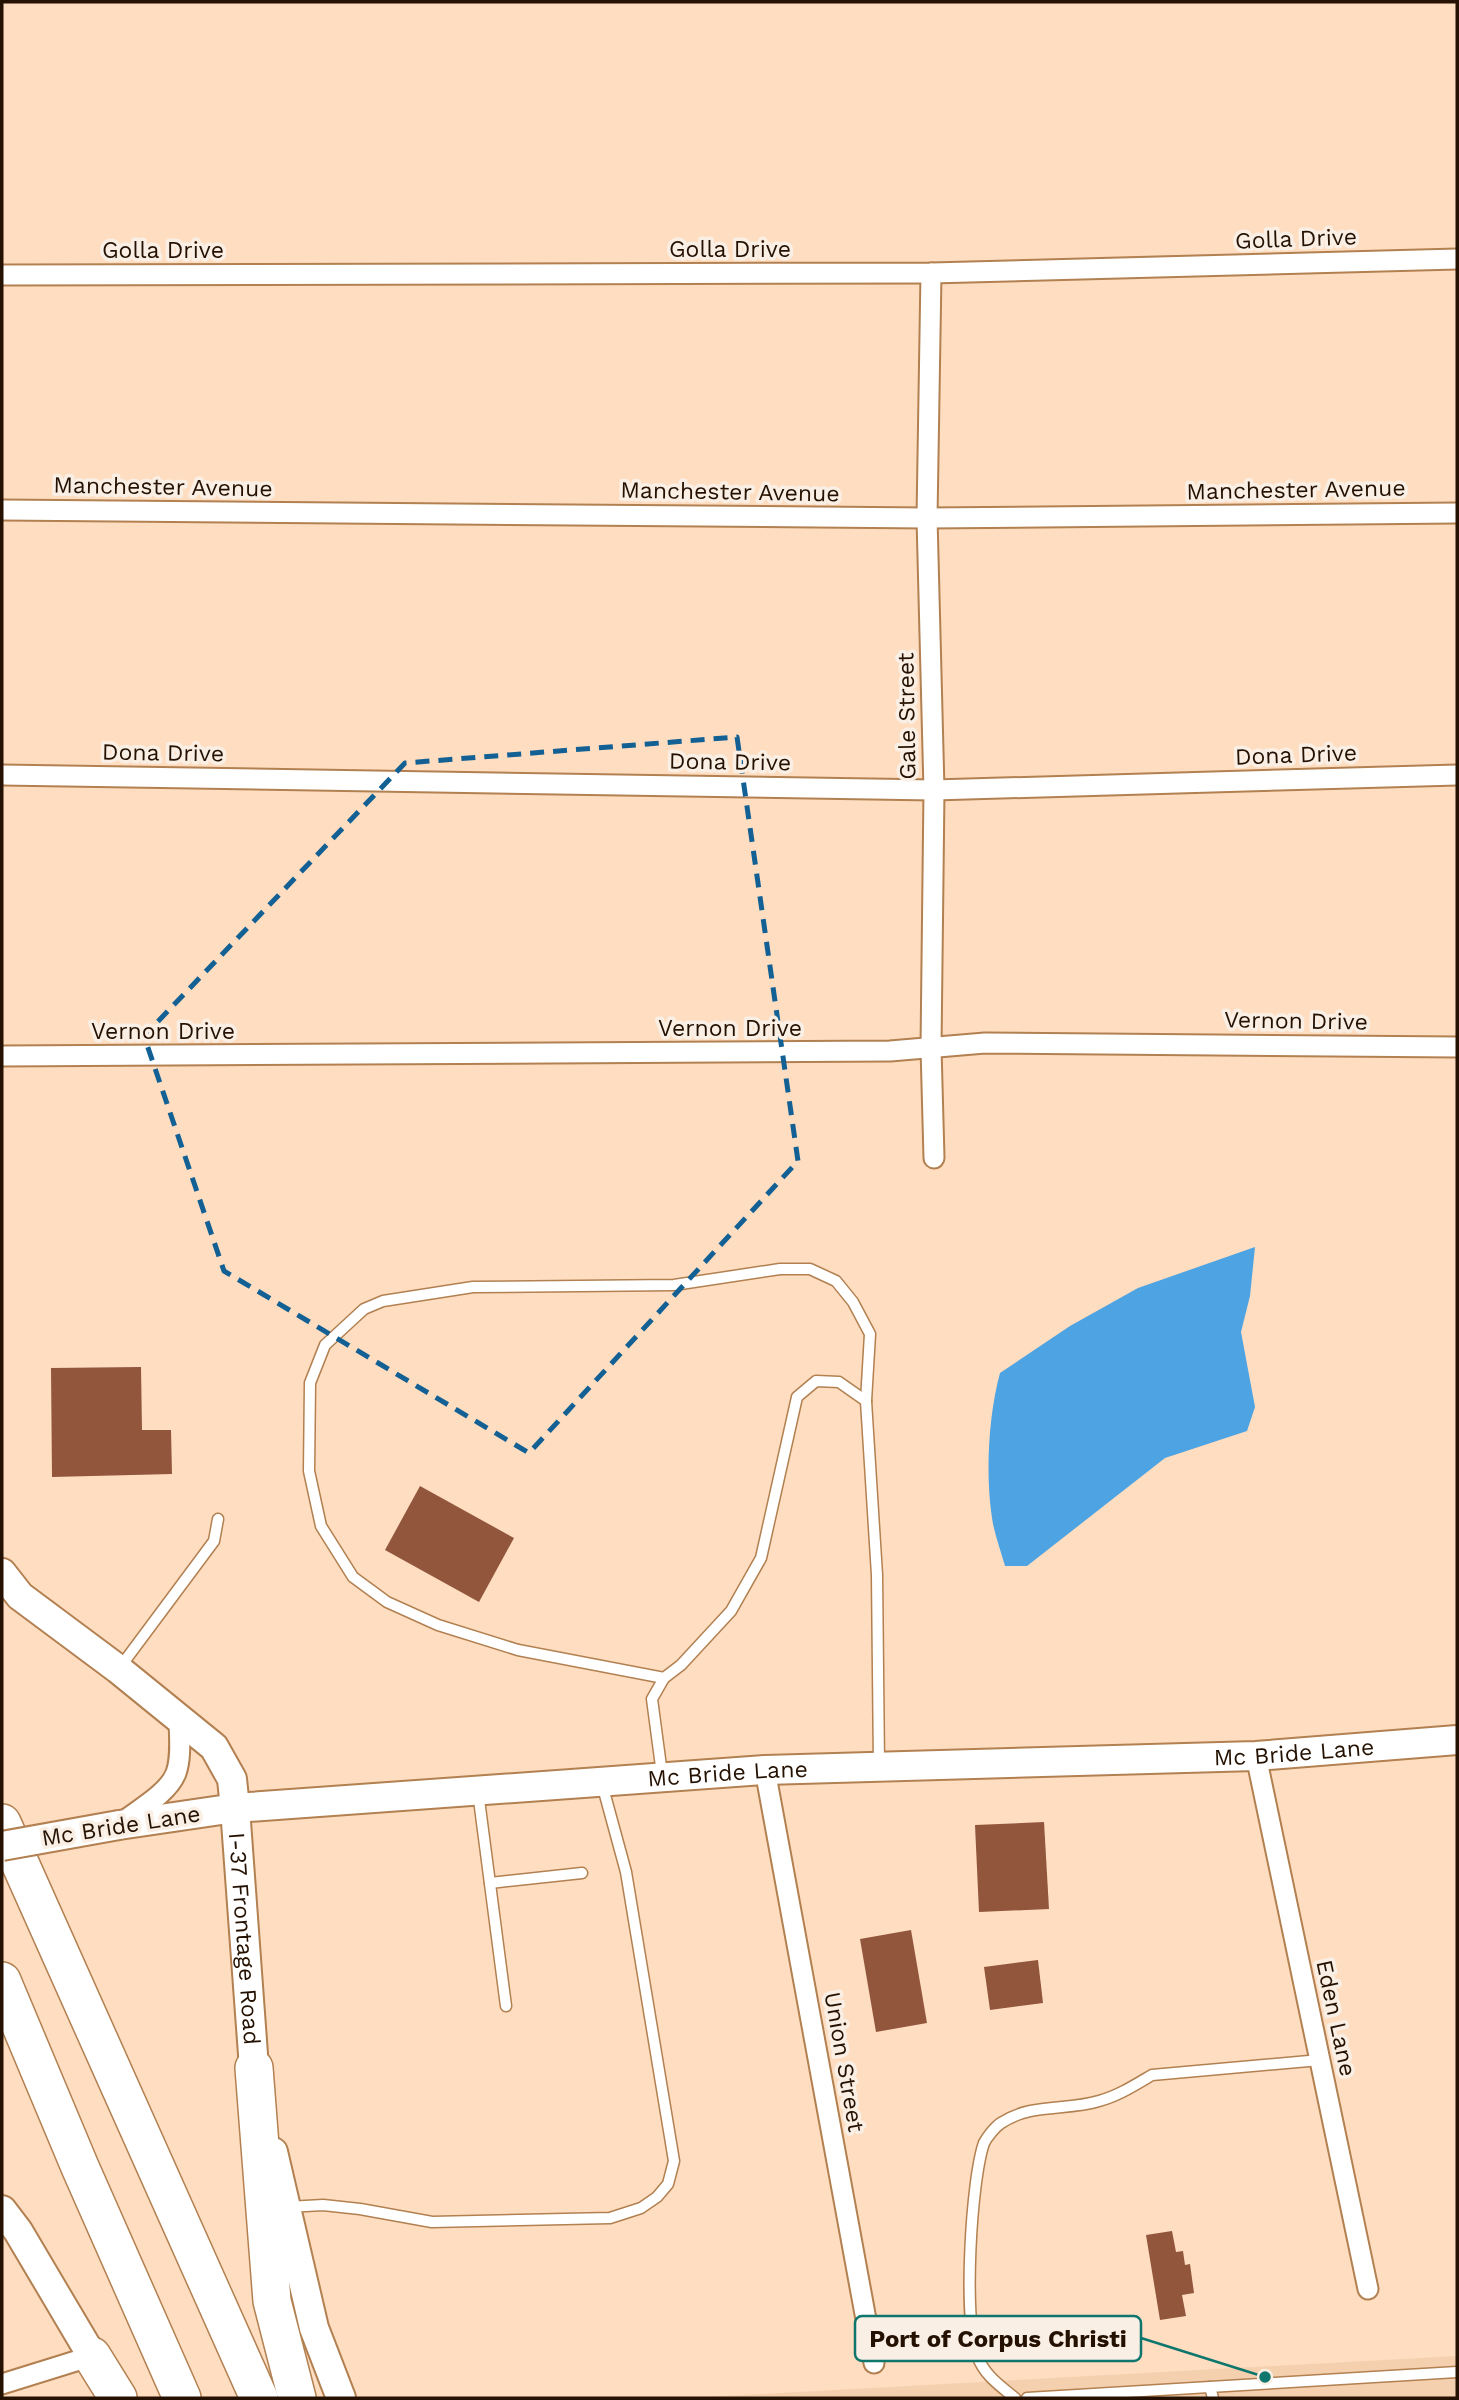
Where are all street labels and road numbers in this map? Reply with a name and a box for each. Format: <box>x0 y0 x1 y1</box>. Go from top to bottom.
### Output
street label: Golla Drive <box>1235 223 1357 255</box>
street label: Golla Drive <box>669 236 791 263</box>
street label: Golla Drive <box>102 237 224 264</box>
street label: Manchester Avenue <box>53 472 273 502</box>
street label: Manchester Avenue <box>1186 475 1406 505</box>
street label: Manchester Avenue <box>620 477 840 507</box>
street label: Gale Street <box>892 652 922 780</box>
street label: Dona Drive <box>102 738 224 768</box>
street label: Dona Drive <box>1234 739 1358 771</box>
street label: Dona Drive <box>669 747 791 777</box>
street label: Vernon Drive <box>1224 1006 1368 1036</box>
street label: Vernon Drive <box>658 1015 802 1042</box>
street label: Vernon Drive <box>91 1018 235 1045</box>
street label: Mc Bride Lane <box>1214 1733 1375 1771</box>
street label: Mc Bride Lane <box>646 1755 808 1792</box>
street label: Mc Bride Lane <box>40 1800 202 1852</box>
street label: I-37 Frontage Road <box>223 1831 266 2046</box>
street label: Eden Lane <box>1310 1957 1362 2079</box>
street label: Union Street <box>818 1990 870 2134</box>

